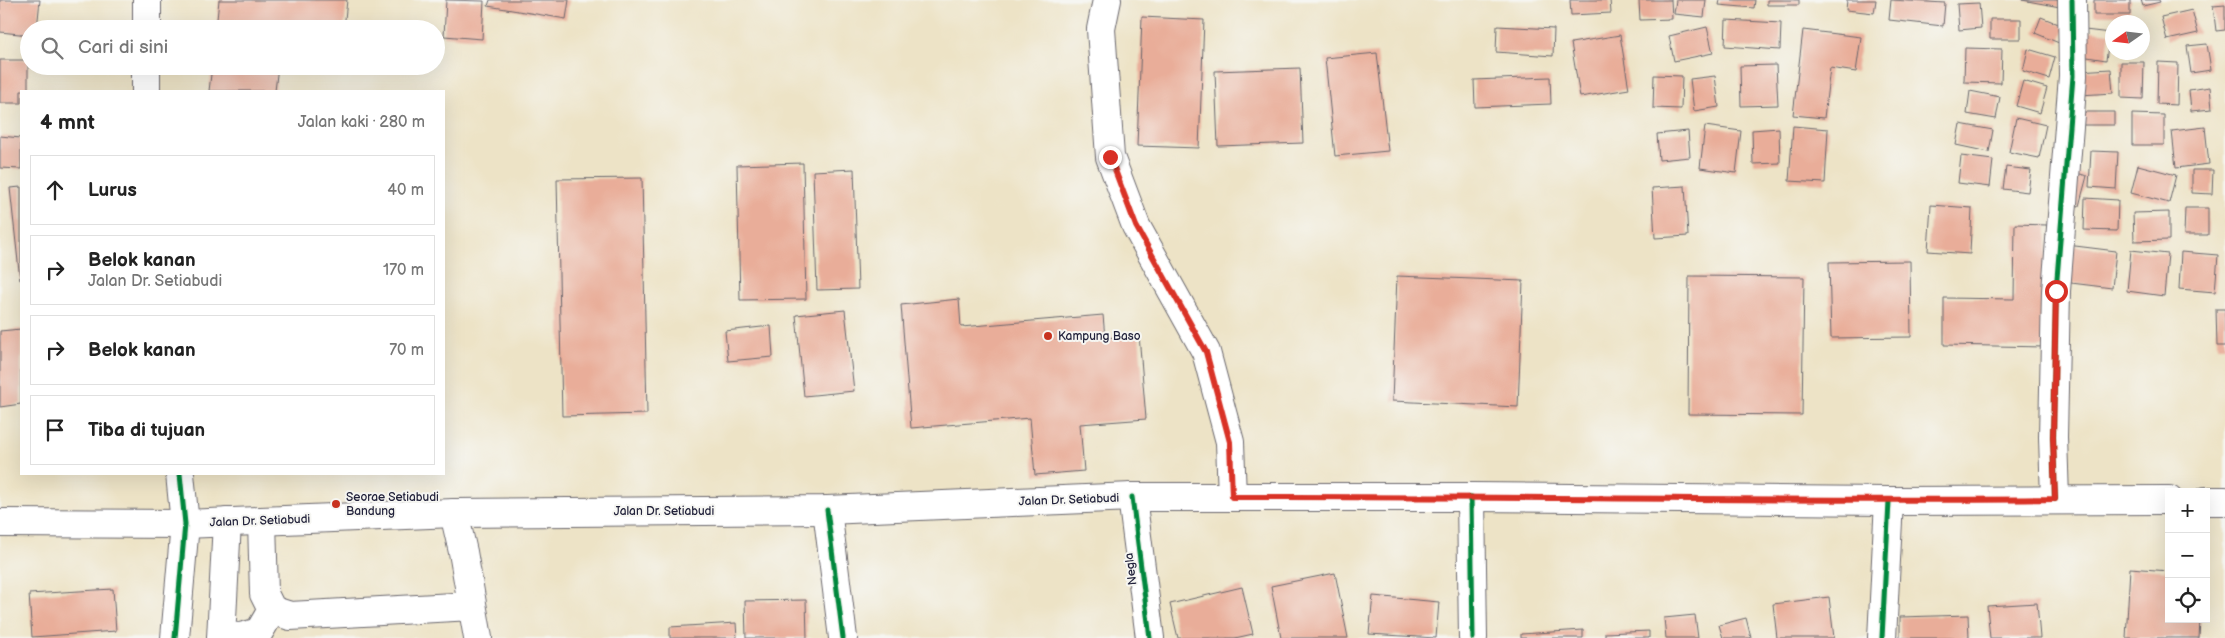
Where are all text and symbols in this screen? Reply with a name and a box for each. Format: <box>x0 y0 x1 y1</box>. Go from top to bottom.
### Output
north arrow <box>2105 15 2150 60</box>
search box <box>20 20 445 75</box>
icon: search <box>38 34 66 62</box>
text: Cari di sini <box>78 36 168 59</box>
text: 4 mnt <box>40 110 95 135</box>
text: Jalan kaki · 280 m <box>298 113 425 132</box>
route end <box>1099 146 1122 169</box>
icon: ahead <box>41 176 69 204</box>
text: Lurus <box>88 179 137 202</box>
text: 40 m <box>387 181 424 200</box>
text: Belok kanan <box>88 249 196 272</box>
icon: right <box>41 256 69 284</box>
text: 170 m <box>383 261 424 280</box>
text: Jalan Dr. Setiabudi <box>88 272 222 291</box>
route start <box>2045 280 2068 303</box>
place label: Kampung Baso <box>1058 329 1141 344</box>
marker: Kampung Baso <box>1042 330 1054 342</box>
icon: right <box>41 336 69 364</box>
text: Belok kanan <box>88 339 196 362</box>
text: 70 m <box>389 341 424 360</box>
icon: arrive <box>41 416 69 444</box>
text: Tiba di tujuan <box>88 419 205 442</box>
map controls <box>2165 488 2210 623</box>
button: + <box>2165 488 2210 533</box>
place label: Seorae Setiabudi Bandung <box>346 490 439 519</box>
street label: Jalan Dr. Setiabudi <box>1018 491 1120 509</box>
marker: Seorae Setiabudi Bandung <box>330 498 342 510</box>
street label: Jalan Dr. Setiabudi <box>614 504 715 519</box>
street label: Jalan Dr. Setiabudi <box>209 512 311 530</box>
button: − <box>2165 533 2210 578</box>
street label: Negla <box>1122 552 1140 586</box>
button: locate <box>2165 578 2210 623</box>

